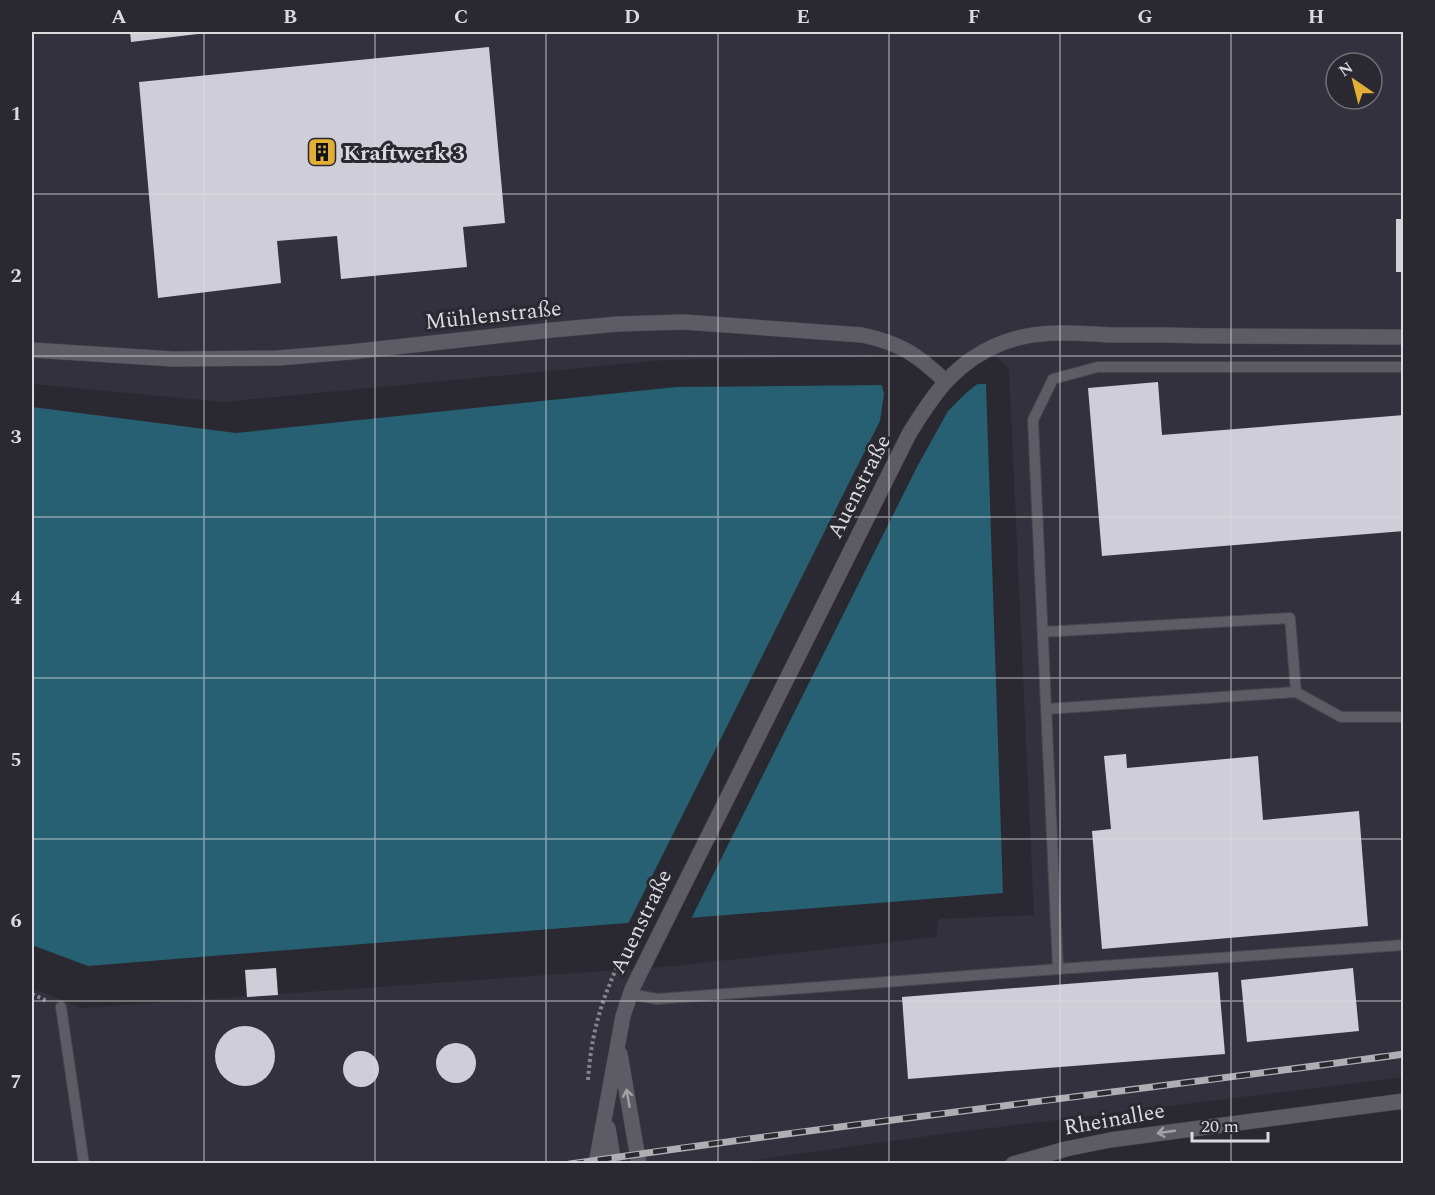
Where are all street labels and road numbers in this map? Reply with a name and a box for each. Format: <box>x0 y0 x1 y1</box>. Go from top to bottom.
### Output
street label: Mühlenstraße <box>423 292 563 339</box>
street label: Auenstraße <box>819 429 900 544</box>
street label: Auenstraße <box>602 864 681 980</box>
street label: Rheinallee <box>1061 1094 1168 1145</box>

